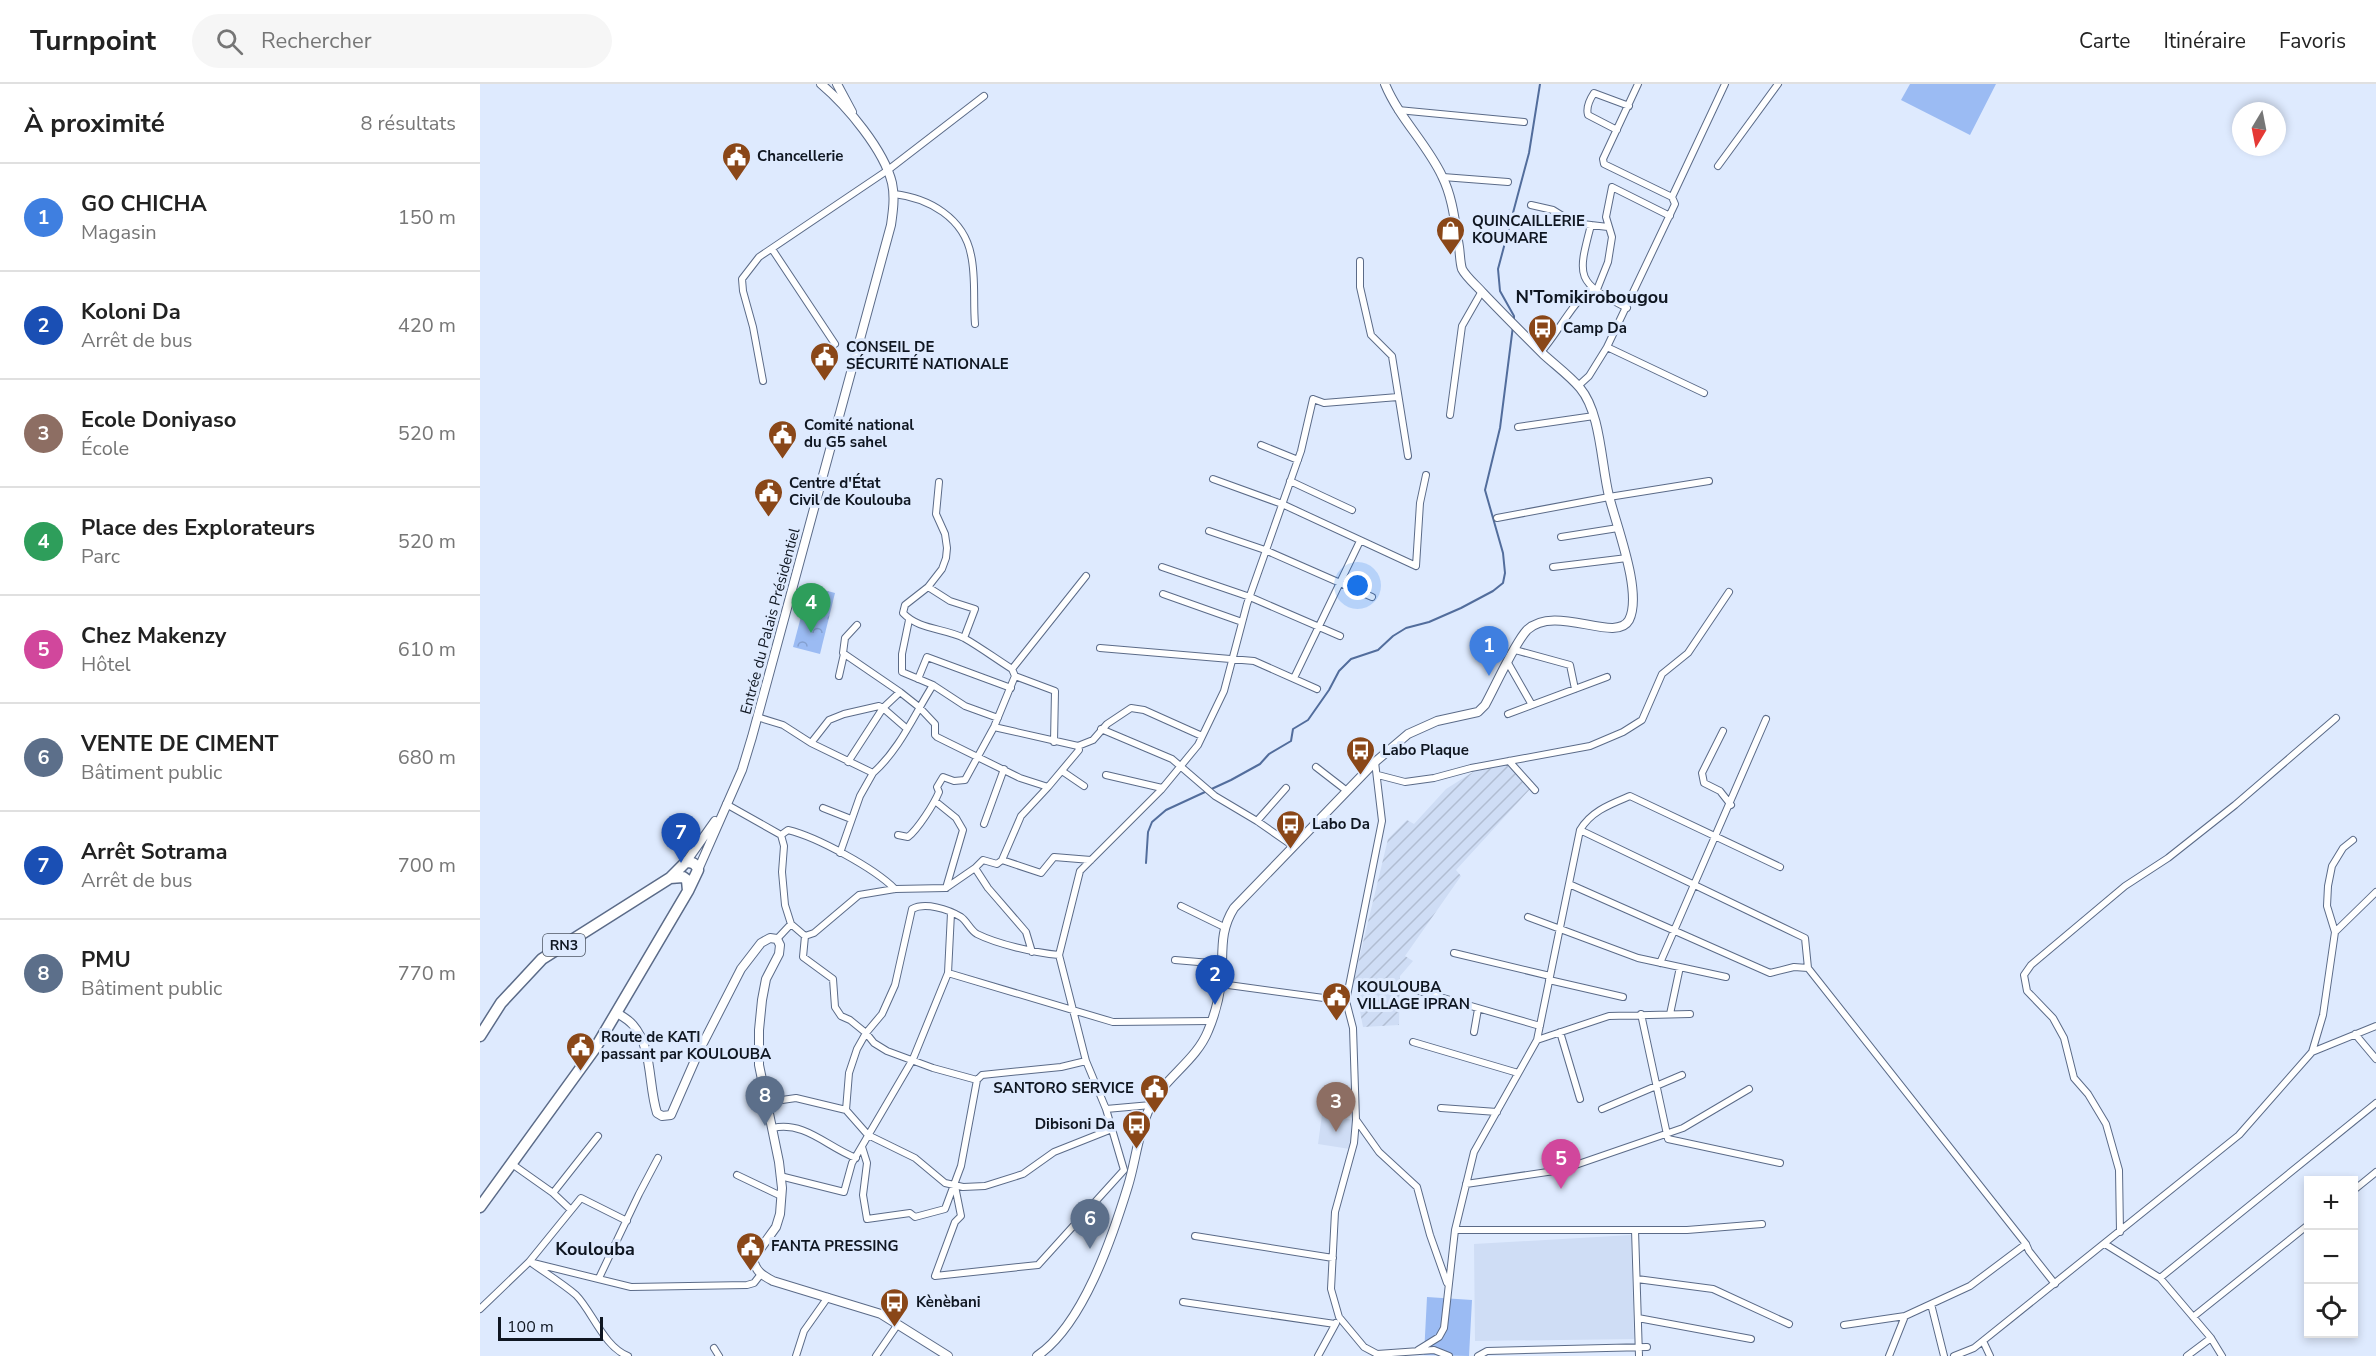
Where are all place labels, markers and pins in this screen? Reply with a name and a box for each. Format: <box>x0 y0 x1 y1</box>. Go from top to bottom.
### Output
public building icon: Chancellerie <box>720 140 752 182</box>
place label: Chancellerie <box>757 146 843 166</box>
place label: QUINCAILLERIE KOUMARE <box>1472 211 1585 248</box>
shop icon: QUINCAILLERIE KOUMARE <box>1435 214 1467 256</box>
bus stop icon: Camp Da <box>1526 312 1558 354</box>
place label: Camp Da <box>1563 318 1627 338</box>
place label: CONSEIL DE SÉCURITÉ NATIONALE <box>846 337 1009 374</box>
public building icon: CONSEIL DE SÉCURITÉ NATIONALE <box>809 340 841 382</box>
place label: Comité national du G5 sahel <box>804 415 914 452</box>
public building icon: Comité national du G5 sahel <box>767 418 799 460</box>
place label: Centre d'État Civil de Koulouba <box>789 473 911 510</box>
public building icon: Centre d'État Civil de Koulouba <box>752 476 784 518</box>
pin: 4 <box>792 584 830 633</box>
pin: 1 <box>1470 626 1508 676</box>
bus stop icon: Labo Plaque <box>1345 734 1377 776</box>
place label: Labo Plaque <box>1382 740 1469 760</box>
bus stop icon: Labo Da <box>1275 808 1307 850</box>
pin: 7 <box>662 814 700 863</box>
place label: Labo Da <box>1312 814 1370 834</box>
pin: 2 <box>1196 956 1234 1005</box>
place label: KOULOUBA VILLAGE IPRAN <box>1356 977 1470 1014</box>
public building icon: KOULOUBA VILLAGE IPRAN <box>1320 980 1352 1022</box>
place label: Route de KATI passant par KOULOUBA <box>601 1027 772 1064</box>
public building icon: Route de KATI passant par KOULOUBA <box>564 1030 596 1072</box>
public building icon: SANTORO SERVICE <box>1139 1072 1171 1114</box>
pin: 8 <box>746 1076 784 1126</box>
place label: SANTORO SERVICE <box>993 1078 1134 1098</box>
pin: 3 <box>1316 1082 1356 1132</box>
bus stop icon: Dibisoni Da <box>1120 1108 1152 1150</box>
place label: Dibisoni Da <box>1035 1114 1115 1134</box>
pin: 5 <box>1542 1140 1580 1189</box>
pin: 6 <box>1070 1200 1110 1249</box>
public building icon: FANTA PRESSING <box>734 1230 766 1272</box>
place label: FANTA PRESSING <box>771 1236 899 1256</box>
bus stop icon: Kènèbani <box>879 1286 911 1328</box>
place label: Kènèbani <box>916 1292 981 1312</box>

